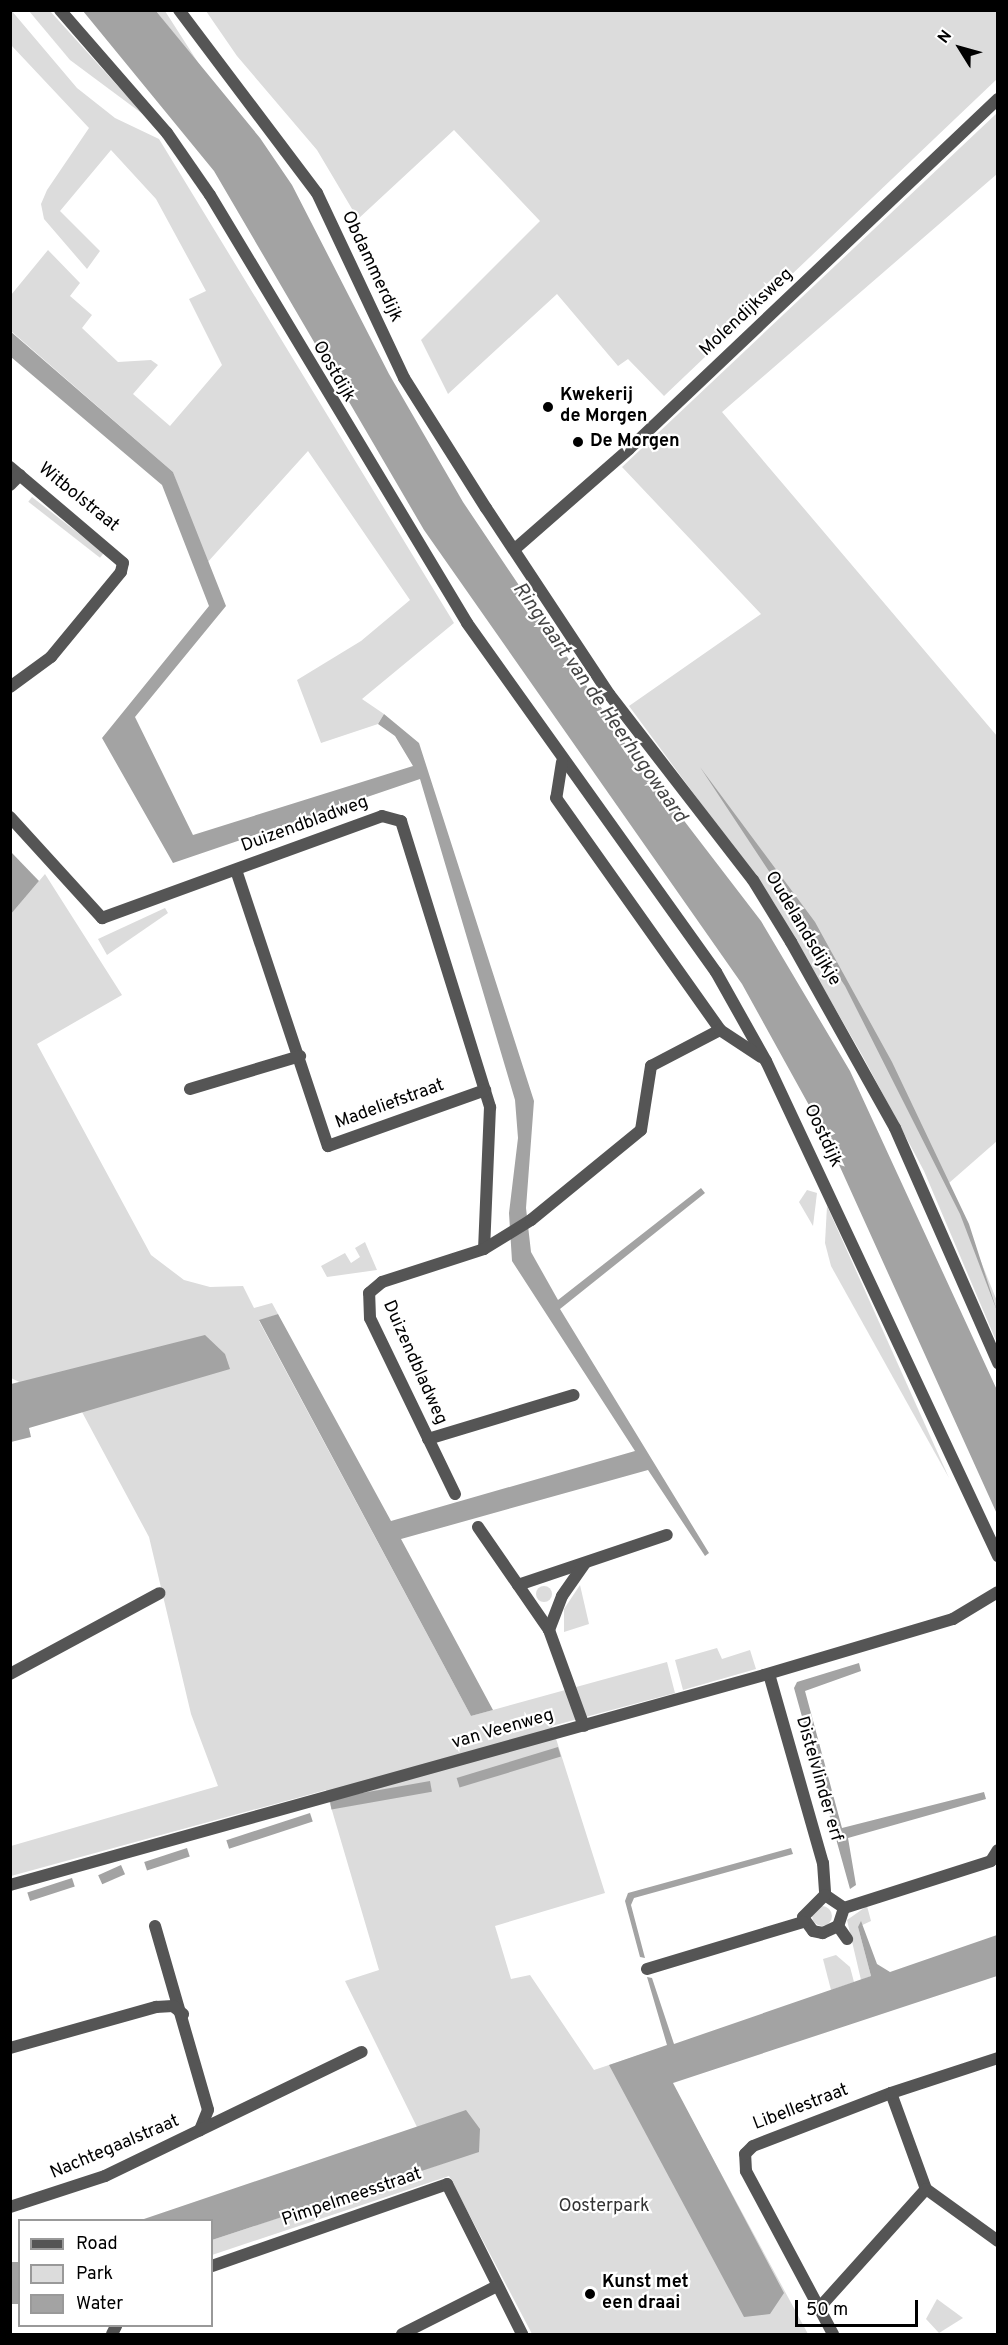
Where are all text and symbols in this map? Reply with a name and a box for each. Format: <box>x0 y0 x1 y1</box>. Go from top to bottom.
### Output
north arrow <box>930 18 990 78</box>
text: N <box>934 27 957 48</box>
street label: Obdammerdijk <box>336 208 406 326</box>
street label: Molendijksweg <box>696 264 798 362</box>
street label: Oostdijk <box>307 338 359 406</box>
place label: Kwekerij de Morgen <box>560 386 648 428</box>
marker: Kwekerij de Morgen <box>541 400 555 414</box>
place label: De Morgen <box>590 431 680 453</box>
marker: De Morgen <box>571 435 585 449</box>
street label: Witbolstraat <box>33 459 123 537</box>
water label: Ringvaart van de Heerhugowaard <box>507 578 691 828</box>
street label: Duizendbladweg <box>238 792 372 858</box>
street label: Oudelandsdijkje <box>759 868 845 990</box>
street label: Madeliefstraat <box>333 1075 447 1135</box>
street label: Oostdijk <box>798 1101 846 1171</box>
street label: Duizendbladweg <box>377 1297 451 1429</box>
street label: van Veenweg <box>449 1705 557 1755</box>
street label: Distelvlinder erf <box>790 1714 846 1844</box>
street label: Libellestraat <box>750 2080 852 2136</box>
street label: Nachtegaalstraat <box>47 2111 183 2185</box>
street label: Pimpelmeesstraat <box>279 2164 425 2232</box>
park label: Oosterpark <box>558 2196 650 2218</box>
legend <box>18 2219 213 2327</box>
text: Road <box>76 2233 118 2256</box>
text: Park <box>76 2263 113 2286</box>
place label: Kunst met een draai <box>602 2273 689 2316</box>
marker: Kunst met een draai <box>583 2287 597 2301</box>
scale bar <box>798 2288 921 2326</box>
text: Water <box>76 2293 123 2316</box>
text: 50 m <box>806 2299 848 2322</box>

